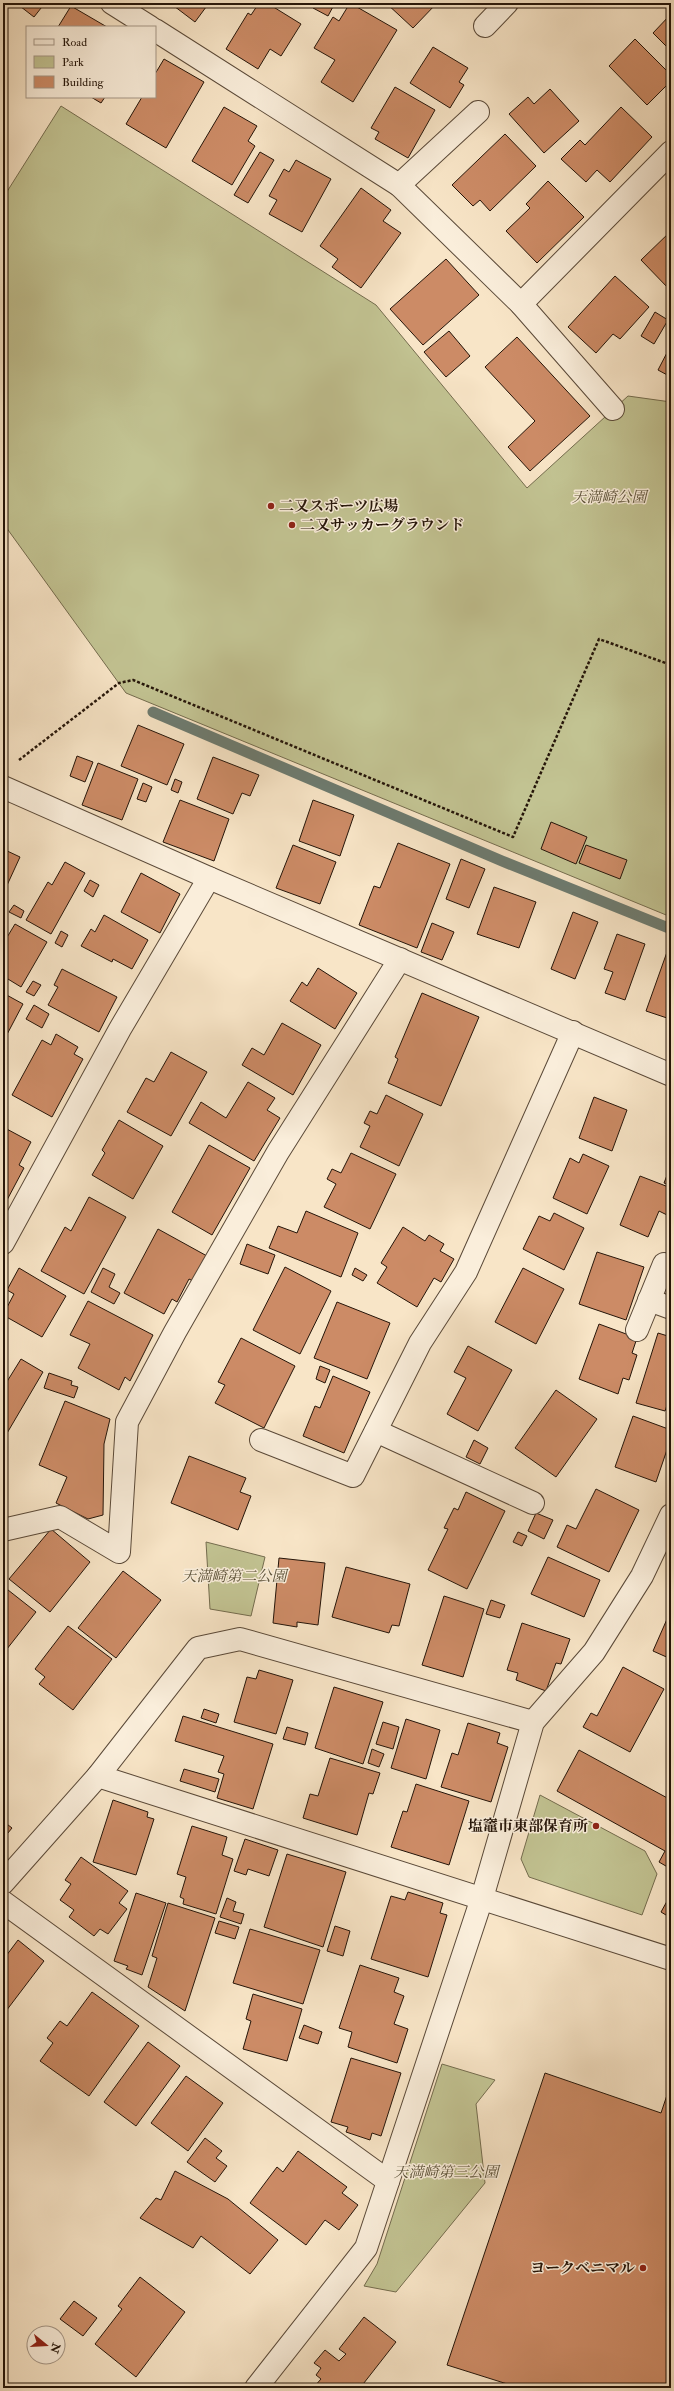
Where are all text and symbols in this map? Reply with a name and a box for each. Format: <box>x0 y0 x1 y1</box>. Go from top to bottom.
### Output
legend <box>26 26 156 98</box>
text: Road <box>62 35 87 50</box>
text: Park <box>62 55 84 70</box>
text: Building <box>62 75 105 90</box>
park label: 天満崎公園 <box>571 488 649 507</box>
place label: 二又スポーツ広場 <box>279 497 398 516</box>
marker: 二又スポーツ広場 <box>266 501 276 511</box>
place label: 二又サッカーグラウンド <box>300 516 465 535</box>
marker: 二又サッカーグラウンド <box>287 520 297 530</box>
park label: 天満崎第二公園 <box>181 1567 289 1586</box>
place label: 塩竈市東部保育所 <box>468 1817 588 1836</box>
marker: 塩竈市東部保育所 <box>591 1821 601 1831</box>
park label: 天満崎第三公園 <box>393 2163 501 2182</box>
place label: ヨークベニマル <box>530 2259 635 2278</box>
marker: ヨークベニマル <box>638 2263 648 2273</box>
north arrow <box>26 2325 66 2365</box>
text: N <box>47 2340 63 2356</box>

